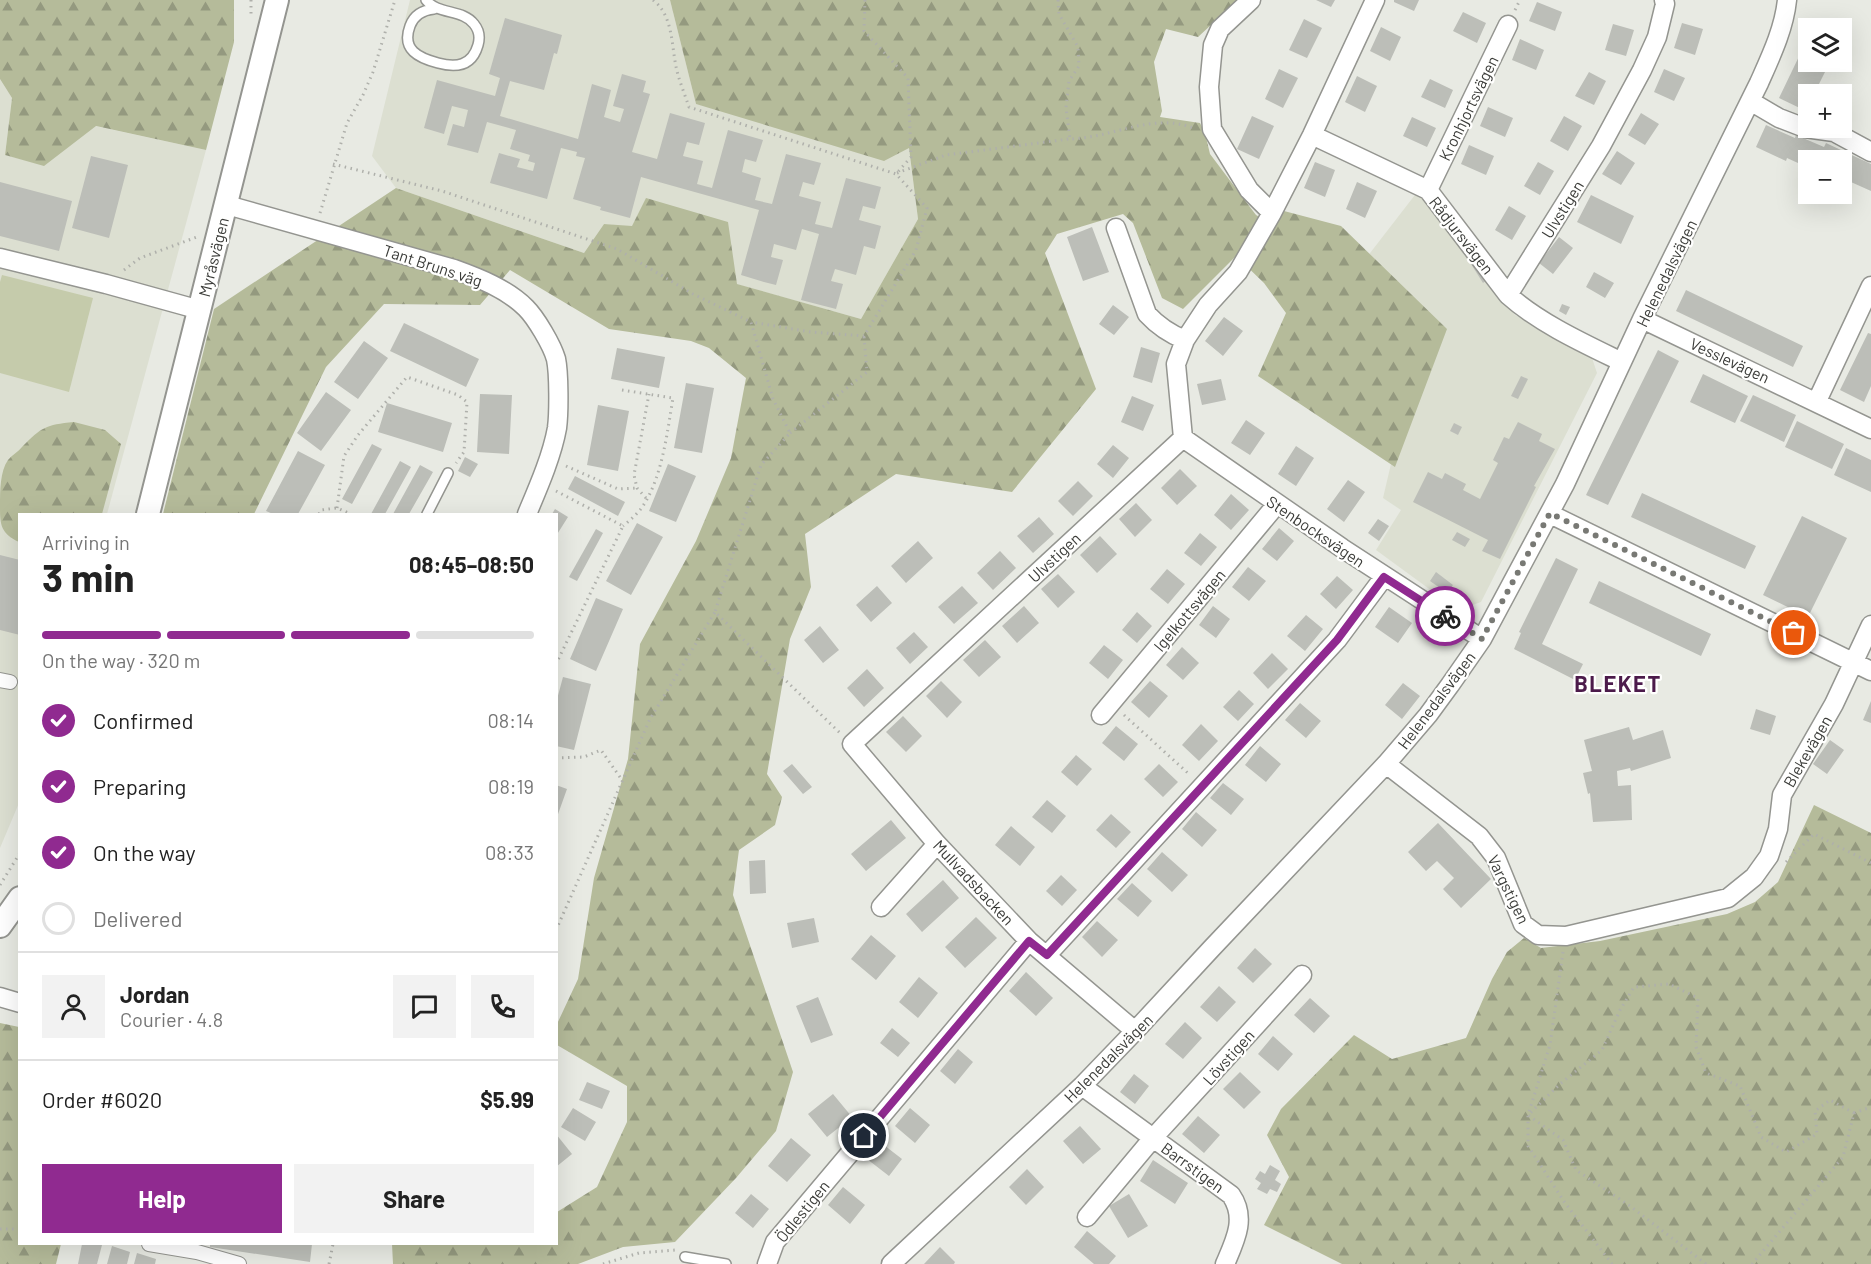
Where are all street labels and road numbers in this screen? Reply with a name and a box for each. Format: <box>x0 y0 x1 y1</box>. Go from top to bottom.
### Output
street label: Kronhjortsvägen <box>1434 52 1502 164</box>
street label: Ulvstigen <box>1537 177 1587 241</box>
street label: Rådjursvägen <box>1426 192 1498 278</box>
street label: Myråsvägen <box>194 215 232 299</box>
street label: Helenedalsvägen <box>1632 216 1700 330</box>
street label: Tant Bruns väg <box>381 240 485 290</box>
street label: Vesslevägen <box>1687 333 1773 387</box>
street label: Stenbocksvägen <box>1263 491 1369 571</box>
street label: Ulvstigen <box>1024 528 1084 586</box>
street label: Igelkottsvägen <box>1149 565 1229 655</box>
street label: Helenedalsvägen <box>1393 647 1479 753</box>
street label: Blekevägen <box>1779 712 1835 790</box>
street label: Mullvadsbacken <box>930 835 1018 929</box>
street label: Vargstigen <box>1484 851 1534 927</box>
street label: Helenedalsvägen <box>1060 1010 1156 1106</box>
street label: Lövstigen <box>1198 1025 1258 1089</box>
street label: Barrstigen <box>1158 1138 1228 1196</box>
street label: Ödlestigen <box>771 1176 833 1246</box>

